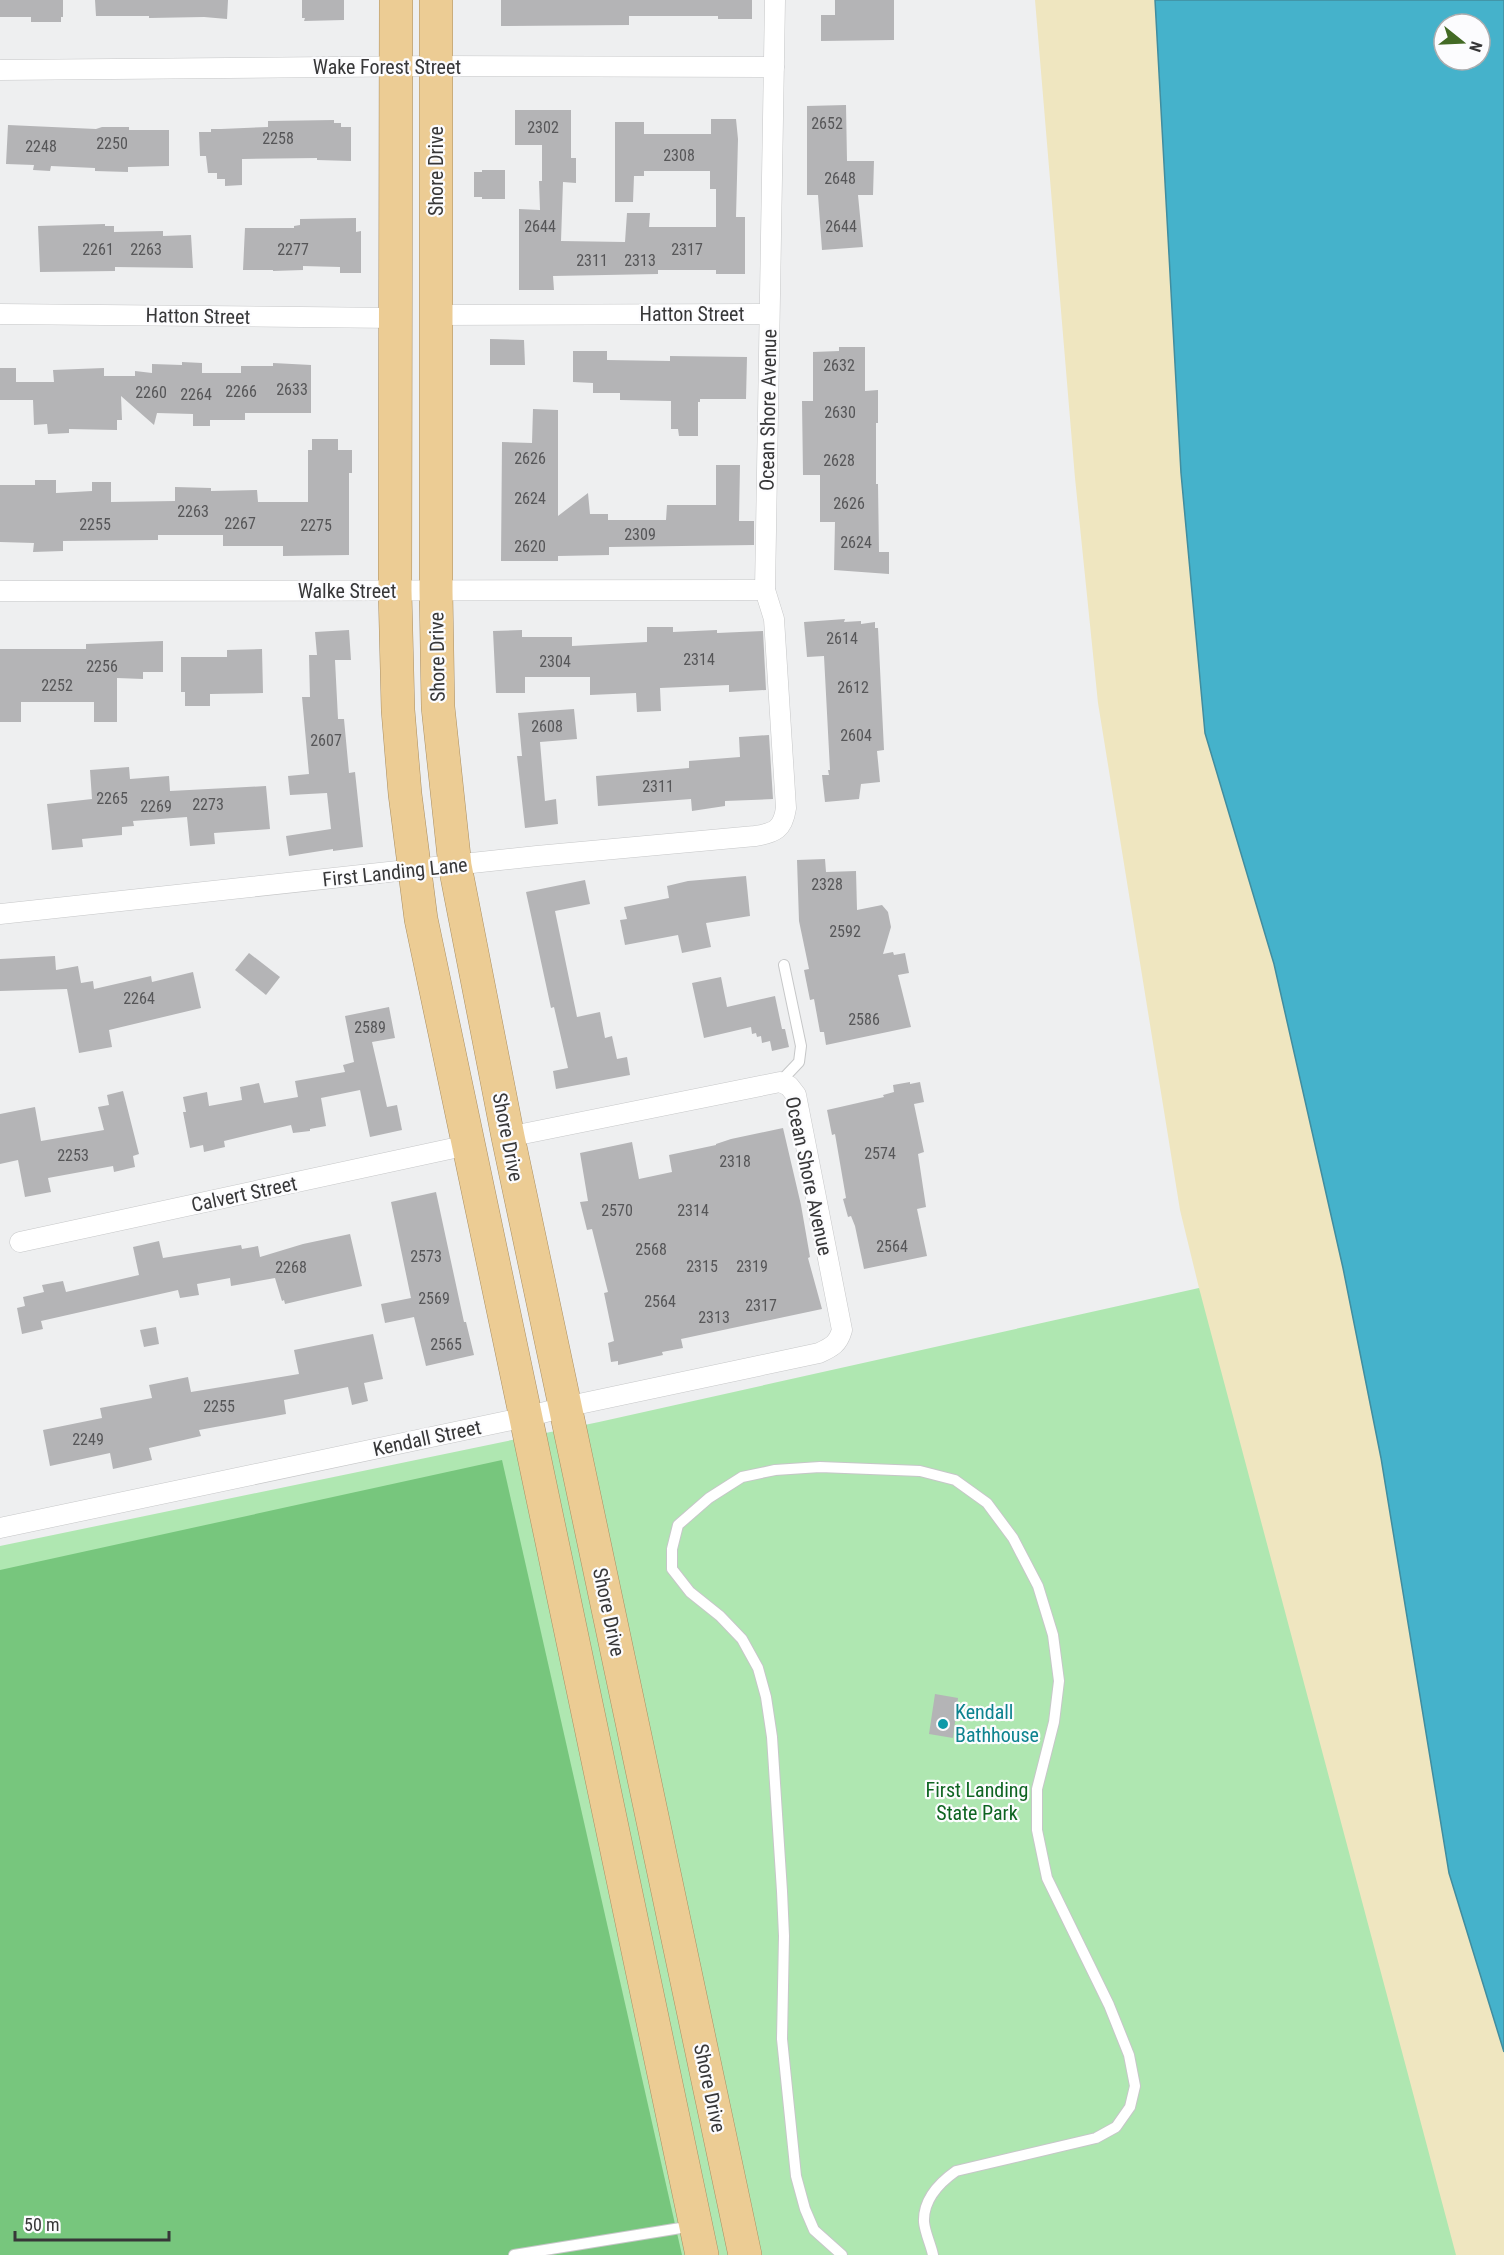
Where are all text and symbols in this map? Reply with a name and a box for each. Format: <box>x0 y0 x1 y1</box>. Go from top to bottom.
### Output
north arrow <box>1432 12 1492 72</box>
text: N <box>1465 39 1486 54</box>
street label: Wake Forest Street <box>313 55 461 79</box>
house number: 2652 <box>811 114 843 133</box>
house number: 2302 <box>527 118 559 137</box>
street label: Shore Drive <box>424 126 448 216</box>
house number: 2258 <box>262 129 294 148</box>
house number: 2250 <box>96 134 128 153</box>
house number: 2248 <box>25 137 57 156</box>
house number: 2308 <box>663 146 695 165</box>
house number: 2648 <box>824 169 856 188</box>
house number: 2644 <box>524 217 556 236</box>
house number: 2644 <box>825 217 857 236</box>
house number: 2261 <box>82 240 114 259</box>
house number: 2263 <box>130 240 162 259</box>
house number: 2277 <box>277 240 309 259</box>
house number: 2317 <box>671 240 703 259</box>
house number: 2311 <box>576 251 608 270</box>
house number: 2313 <box>624 251 656 270</box>
street label: Hatton Street <box>640 302 744 326</box>
street label: Hatton Street <box>145 303 251 329</box>
street label: Ocean Shore Avenue <box>755 329 781 491</box>
house number: 2632 <box>823 356 855 375</box>
house number: 2633 <box>276 380 308 399</box>
house number: 2266 <box>225 382 257 401</box>
house number: 2260 <box>135 383 167 402</box>
house number: 2264 <box>180 385 212 404</box>
house number: 2630 <box>824 403 856 422</box>
house number: 2626 <box>514 449 546 468</box>
house number: 2628 <box>823 451 855 470</box>
house number: 2624 <box>514 489 546 508</box>
house number: 2626 <box>833 494 865 513</box>
house number: 2263 <box>177 502 209 521</box>
house number: 2267 <box>224 514 256 533</box>
house number: 2255 <box>79 515 111 534</box>
house number: 2275 <box>300 516 332 535</box>
house number: 2309 <box>624 525 656 544</box>
house number: 2624 <box>840 533 872 552</box>
house number: 2620 <box>514 537 546 556</box>
street label: Walke Street <box>298 579 396 603</box>
street label: Shore Drive <box>424 612 450 702</box>
house number: 2614 <box>826 629 858 648</box>
house number: 2314 <box>683 650 715 669</box>
house number: 2304 <box>539 652 571 671</box>
house number: 2256 <box>86 657 118 676</box>
house number: 2252 <box>41 676 73 695</box>
house number: 2612 <box>837 678 869 697</box>
house number: 2608 <box>531 717 563 736</box>
house number: 2604 <box>840 726 872 745</box>
house number: 2607 <box>310 731 342 750</box>
house number: 2311 <box>642 777 674 796</box>
house number: 2265 <box>96 789 128 808</box>
house number: 2273 <box>192 795 224 814</box>
house number: 2269 <box>140 797 172 816</box>
street label: First Landing Lane <box>321 852 469 892</box>
house number: 2328 <box>811 875 843 894</box>
house number: 2592 <box>829 922 861 941</box>
house number: 2264 <box>123 989 155 1008</box>
house number: 2586 <box>848 1010 880 1029</box>
house number: 2589 <box>354 1018 386 1037</box>
street label: Shore Drive <box>488 1091 528 1183</box>
street label: Ocean Shore Avenue <box>780 1094 838 1258</box>
house number: 2574 <box>864 1144 896 1163</box>
house number: 2253 <box>57 1146 89 1165</box>
house number: 2318 <box>719 1152 751 1171</box>
street label: Calvert Street <box>189 1171 299 1217</box>
house number: 2570 <box>601 1201 633 1220</box>
house number: 2314 <box>677 1201 709 1220</box>
house number: 2564 <box>876 1237 908 1256</box>
house number: 2568 <box>635 1240 667 1259</box>
house number: 2573 <box>410 1247 442 1266</box>
house number: 2315 <box>686 1257 718 1276</box>
house number: 2319 <box>736 1257 768 1276</box>
house number: 2268 <box>275 1258 307 1277</box>
house number: 2569 <box>418 1289 450 1308</box>
house number: 2564 <box>644 1292 676 1311</box>
house number: 2317 <box>745 1296 777 1315</box>
house number: 2313 <box>698 1308 730 1327</box>
house number: 2565 <box>430 1335 462 1354</box>
house number: 2255 <box>203 1397 235 1416</box>
street label: Kendall Street <box>371 1415 483 1461</box>
house number: 2249 <box>72 1430 104 1449</box>
street label: Shore Drive <box>588 1566 630 1658</box>
place label: Kendall Bathhouse <box>955 1700 1039 1747</box>
marker: Kendall Bathhouse <box>936 1717 950 1731</box>
park label: First Landing State Park <box>926 1778 1028 1825</box>
street label: Shore Drive <box>689 2042 731 2134</box>
scale bar <box>15 2204 170 2242</box>
text: 50 m <box>24 2214 59 2235</box>

